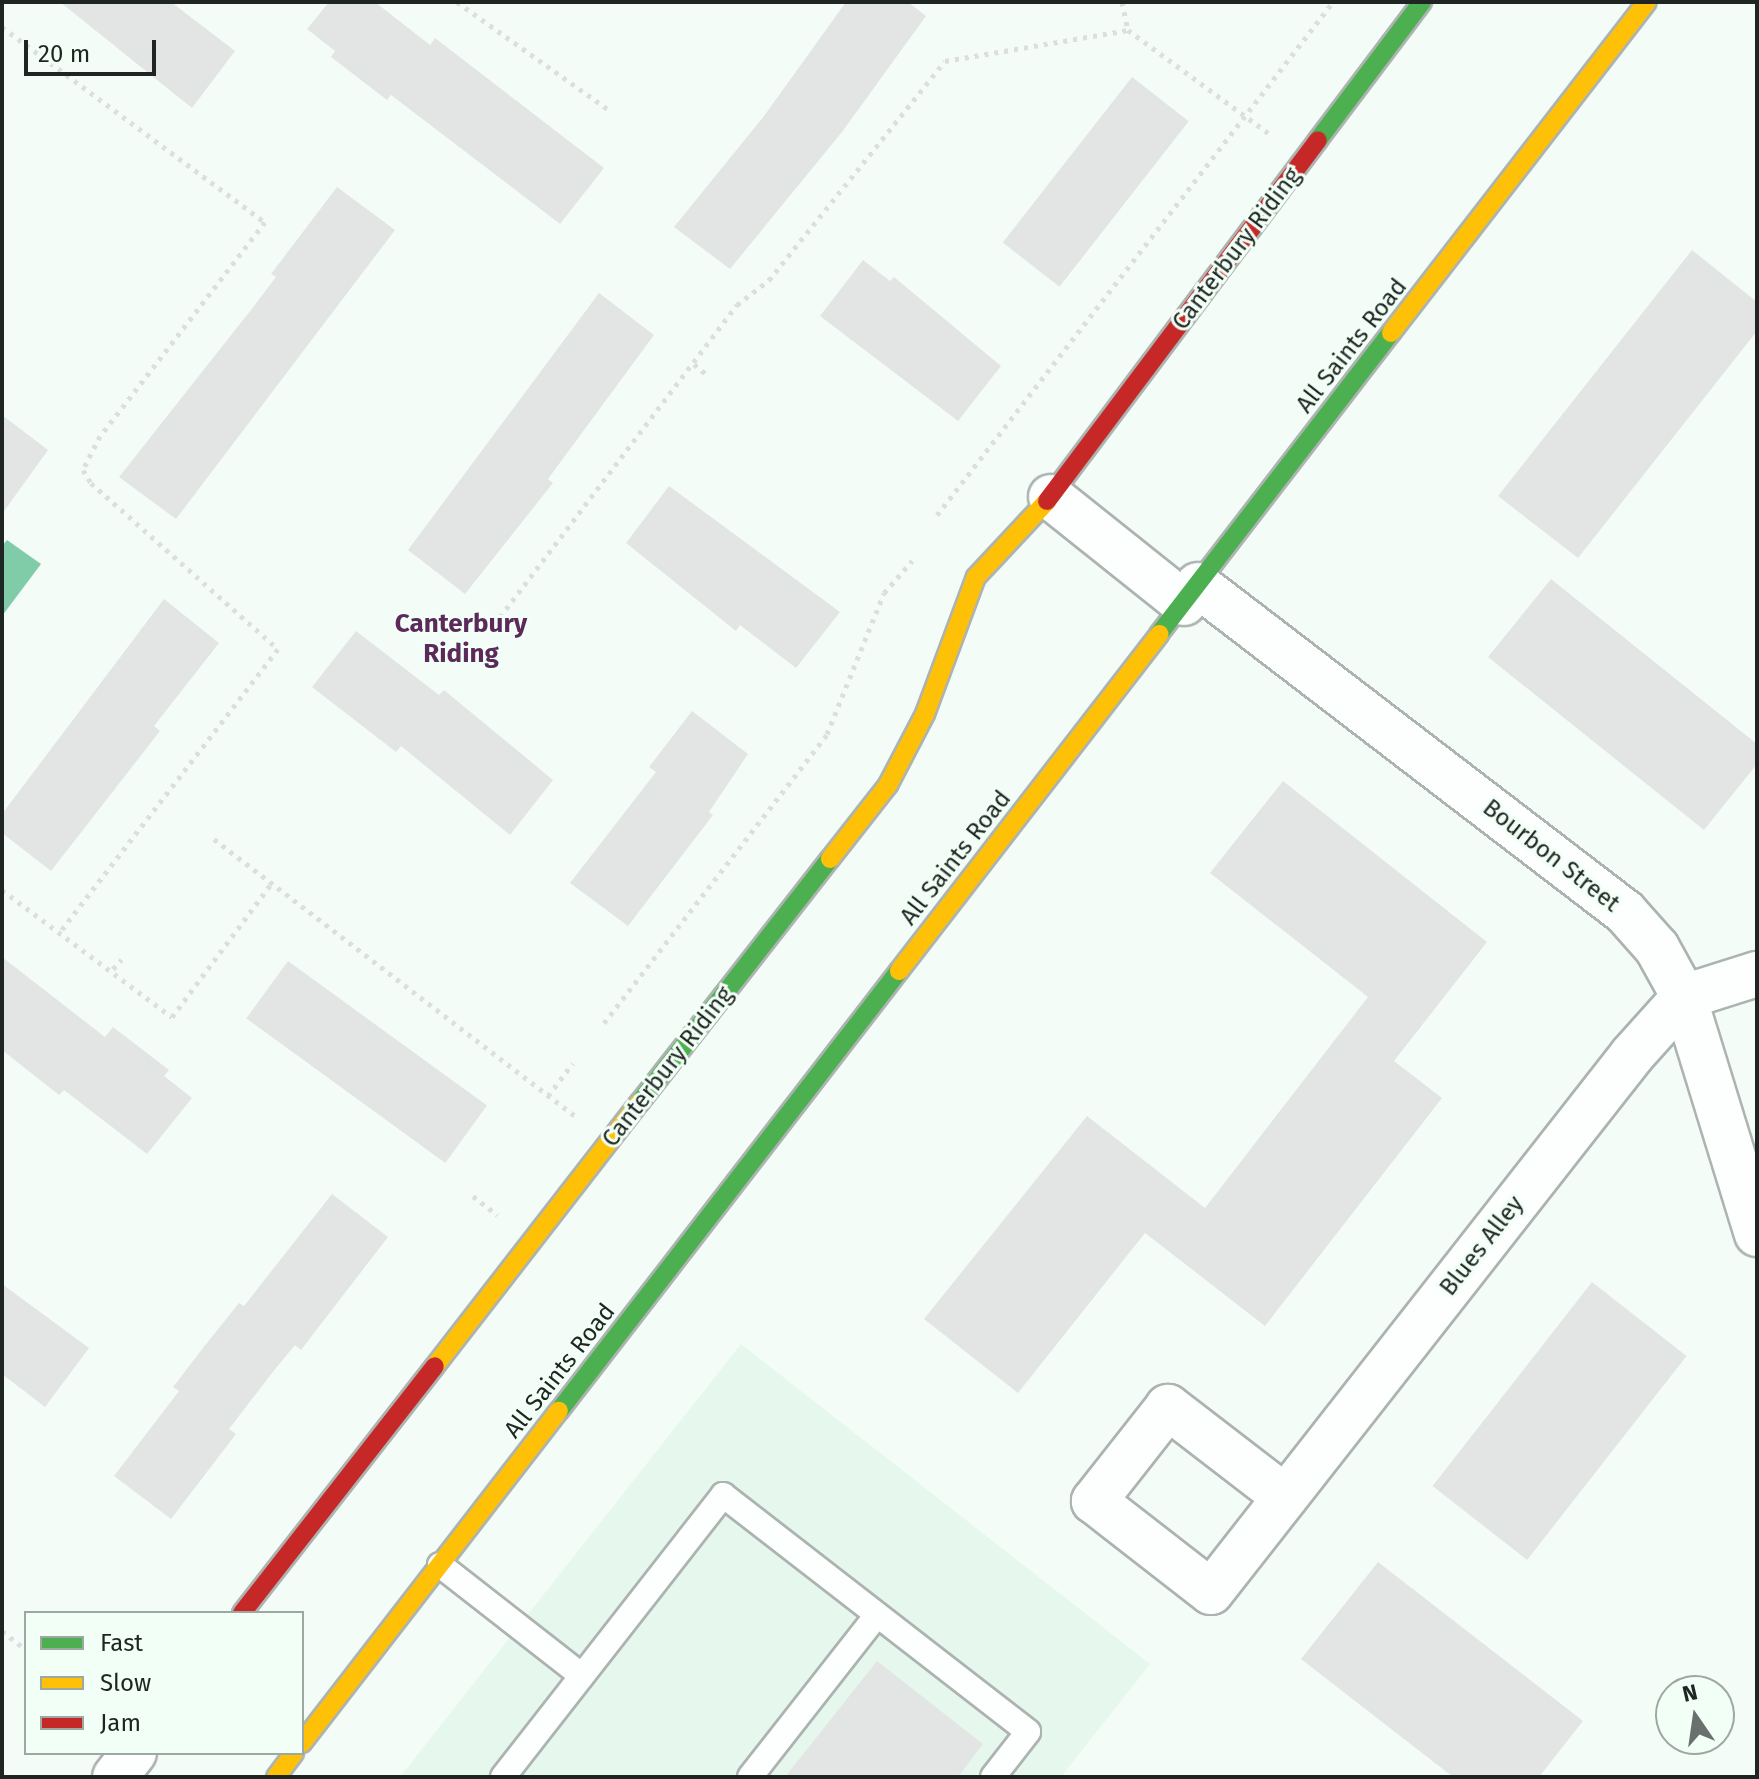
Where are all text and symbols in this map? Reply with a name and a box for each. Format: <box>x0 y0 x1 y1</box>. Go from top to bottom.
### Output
scale bar <box>28 24 160 74</box>
text: 20 m <box>38 40 90 68</box>
street label: Canterbury Riding <box>1167 162 1307 336</box>
street label: All Saints Road <box>1291 273 1413 419</box>
district label: Canterbury Riding <box>395 608 527 670</box>
street label: All Saints Road <box>895 785 1017 931</box>
street label: Bourbon Street <box>1477 794 1625 918</box>
street label: Canterbury Riding <box>596 981 740 1153</box>
street label: Blues Alley <box>1434 1190 1530 1302</box>
street label: All Saints Road <box>499 1298 621 1444</box>
legend <box>24 1611 304 1755</box>
text: Fast <box>100 1629 143 1657</box>
text: Slow <box>100 1669 151 1697</box>
north arrow <box>1655 1675 1735 1755</box>
text: N <box>1680 1678 1700 1708</box>
text: Jam <box>100 1709 141 1737</box>

